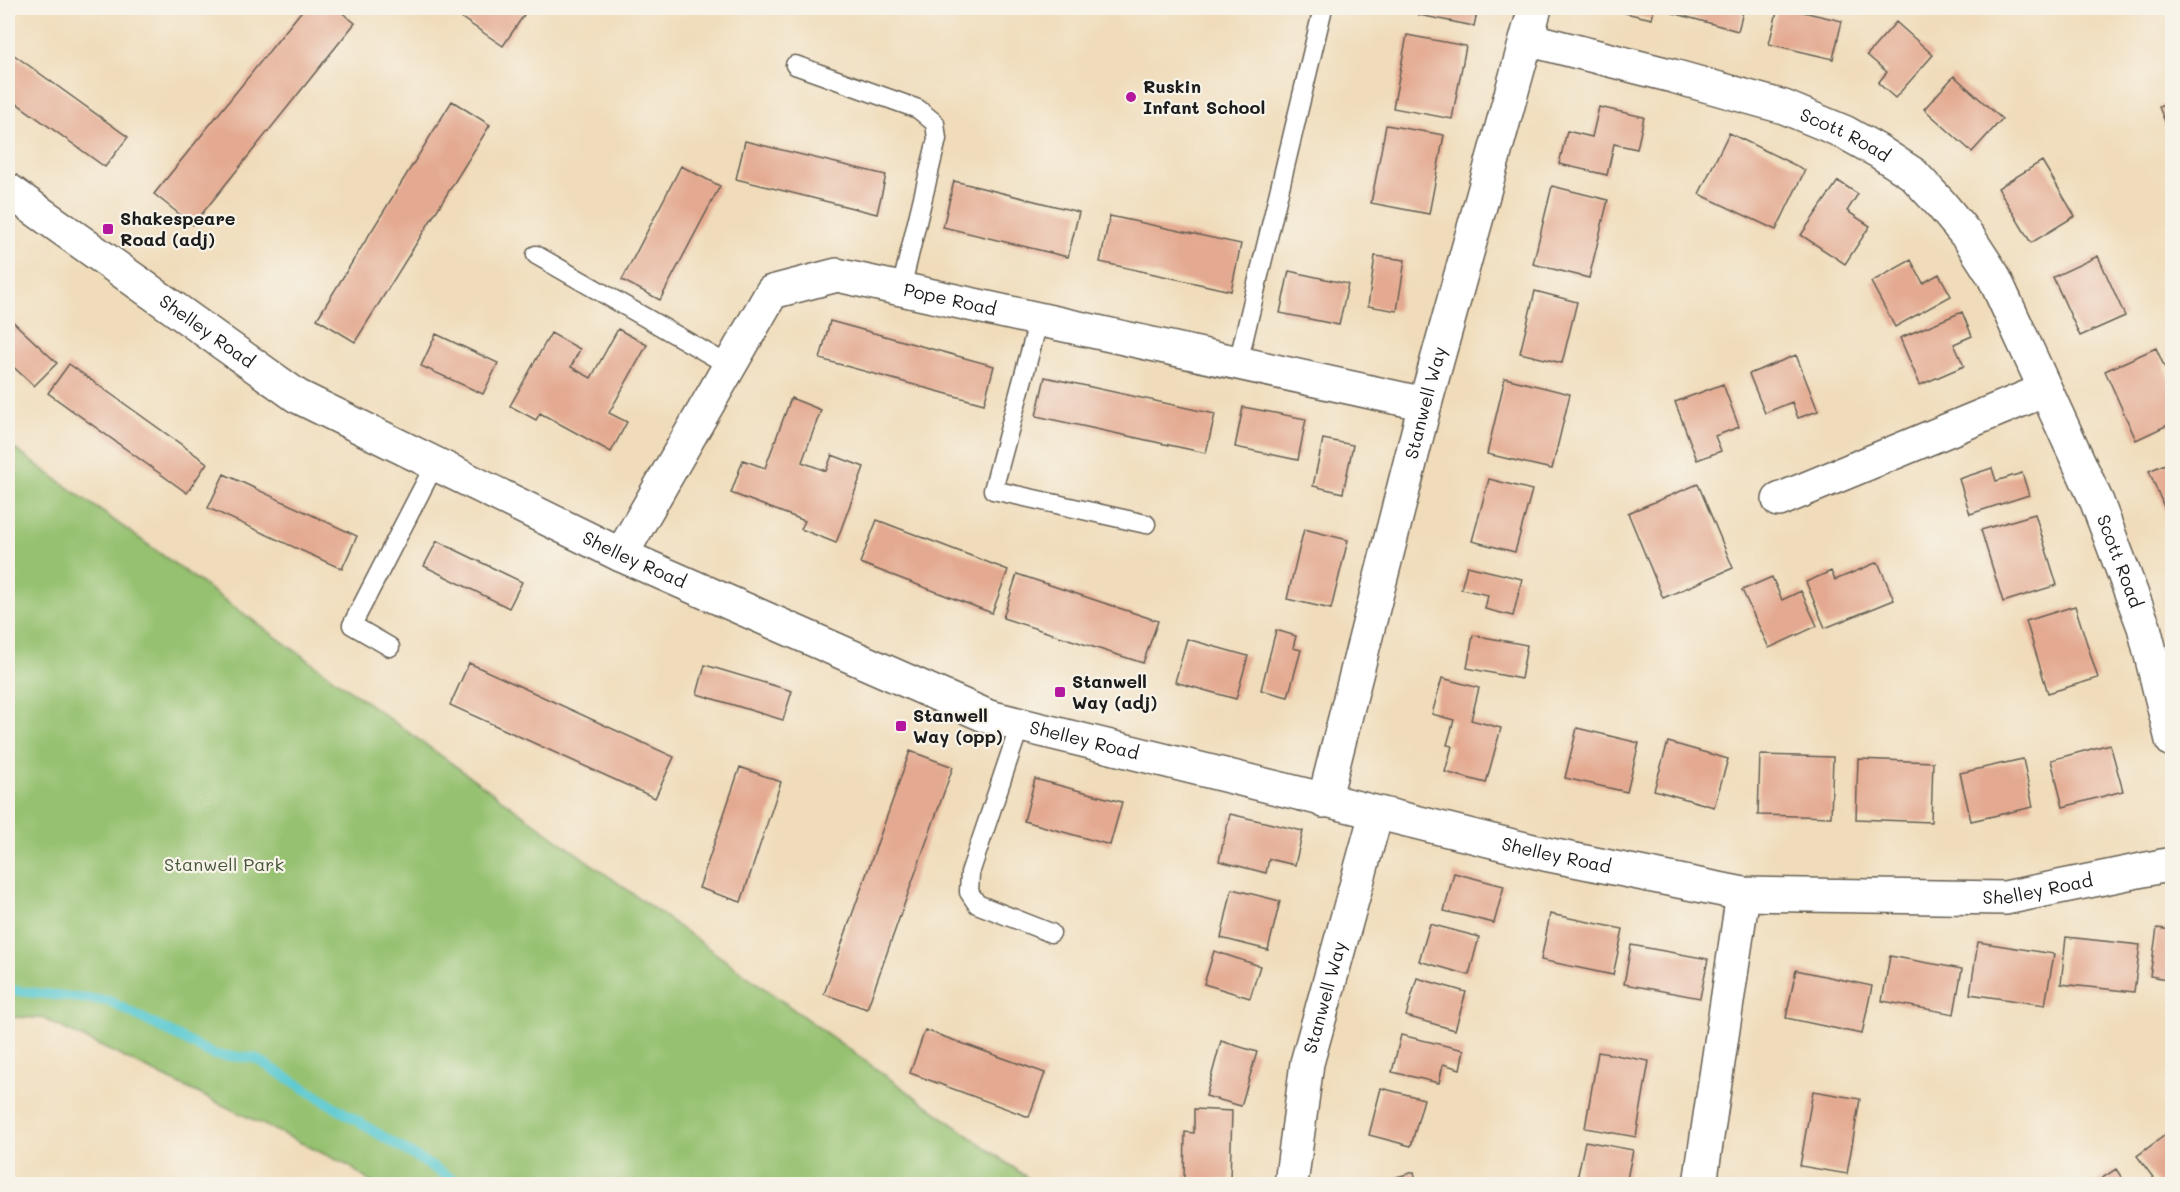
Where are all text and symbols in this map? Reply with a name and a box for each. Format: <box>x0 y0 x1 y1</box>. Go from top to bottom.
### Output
place label: Ruskin Infant School <box>1143 74 1265 119</box>
marker: Ruskin Infant School <box>1124 90 1138 104</box>
street label: Scott Road <box>1797 102 1895 167</box>
place label: Shakespeare Road (adj) <box>120 206 236 251</box>
marker: Shakespeare Road (adj) <box>101 222 115 236</box>
street label: Pope Road <box>901 277 999 321</box>
street label: Shelley Road <box>155 289 260 373</box>
street label: Stanwell Way <box>1398 343 1451 461</box>
street label: Scott Road <box>2092 511 2149 611</box>
street label: Shelley Road <box>579 525 690 593</box>
place label: Stanwell Way (adj) <box>1072 669 1157 714</box>
marker: Stanwell Way (adj) <box>1053 685 1067 699</box>
place label: Stanwell Way (opp) <box>913 703 1003 748</box>
street label: Shelley Road <box>1027 714 1142 765</box>
marker: Stanwell Way (opp) <box>894 719 908 733</box>
street label: Shelley Road <box>1499 831 1614 878</box>
park label: Stanwell Park <box>164 852 284 876</box>
street label: Shelley Road <box>1982 867 2095 909</box>
street label: Stanwell Way <box>1297 938 1351 1056</box>

